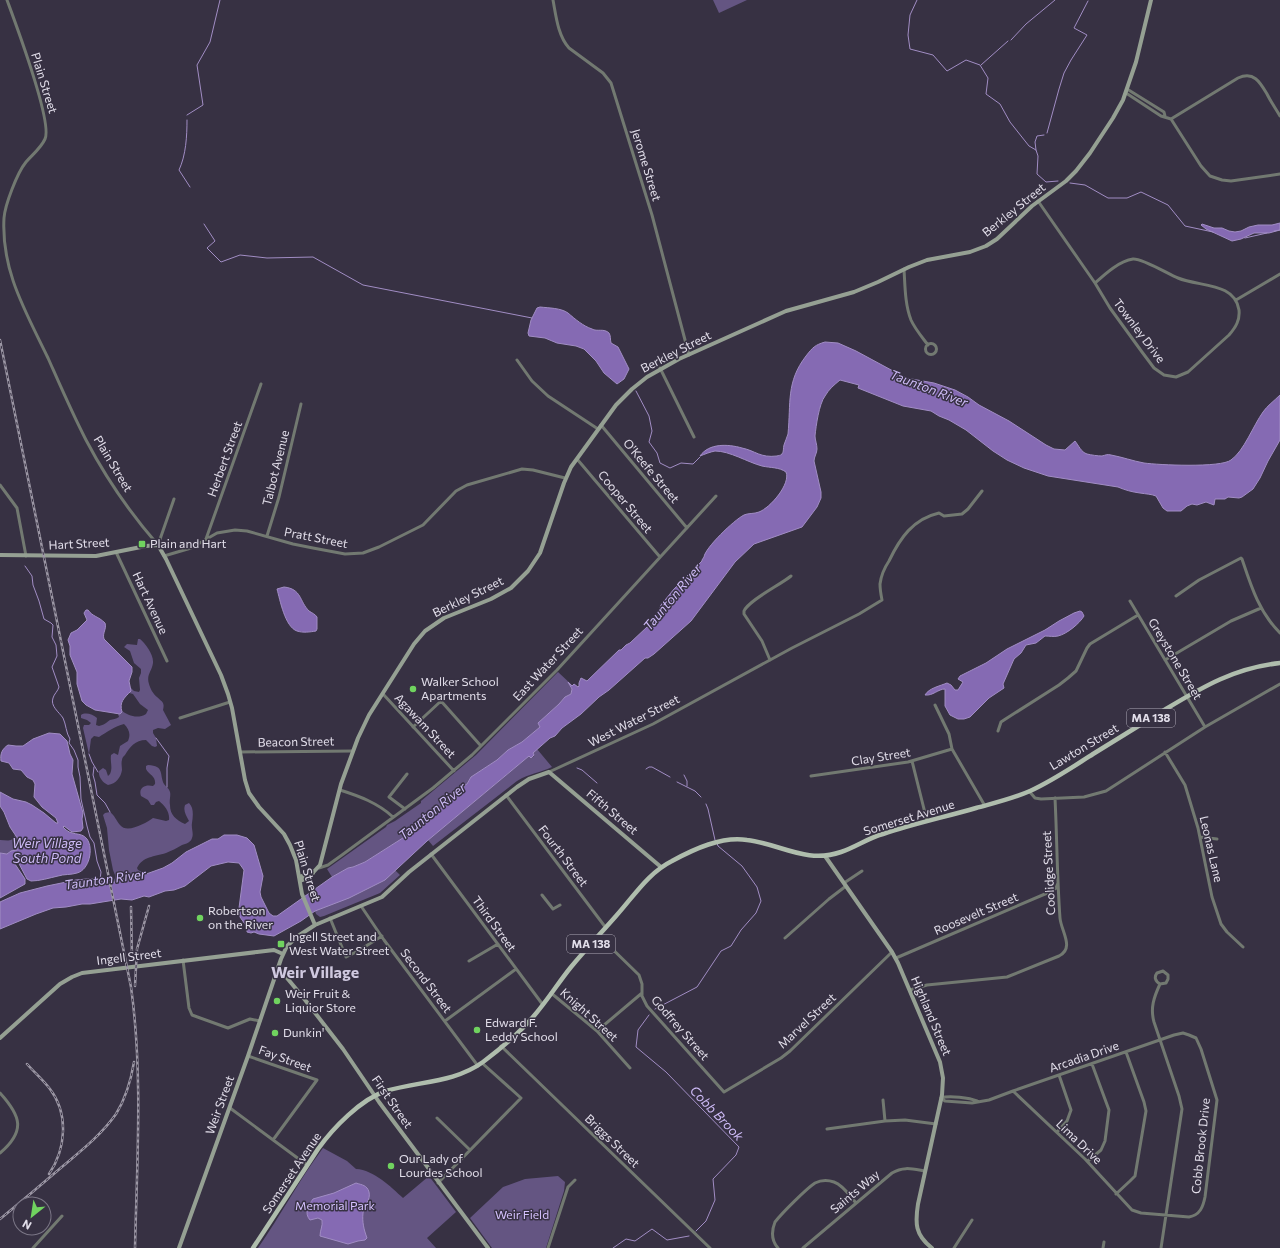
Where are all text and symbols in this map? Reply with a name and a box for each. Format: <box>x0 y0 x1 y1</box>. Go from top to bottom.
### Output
street label: Plain Street <box>29 51 61 115</box>
street label: Jerome Street <box>628 127 665 203</box>
street label: Berkley Street <box>979 179 1048 239</box>
street label: Townley Drive <box>1111 295 1169 365</box>
street label: Berkley Street <box>638 327 713 375</box>
water label: Taunton River <box>888 366 971 411</box>
street label: Herbert Street <box>204 419 244 498</box>
street label: Talbot Avenue <box>259 429 291 507</box>
street label: Plain Street <box>92 433 136 494</box>
street label: O'Keefe Street <box>621 435 683 505</box>
street label: Cooper Street <box>596 467 656 535</box>
street label: Pratt Street <box>283 524 349 550</box>
street label: Hart Street <box>48 534 110 552</box>
place label: Plain and Hart <box>150 536 227 550</box>
marker: Plain and Hart <box>137 539 147 549</box>
water label: Taunton River <box>639 560 705 634</box>
street label: Hart Avenue <box>130 569 171 636</box>
street label: Berkley Street <box>430 573 505 619</box>
street label: Greystone Street <box>1146 615 1206 702</box>
street label: East Water Street <box>509 623 585 703</box>
place label: Walker School Apartments <box>421 674 499 702</box>
marker: Walker School Apartments <box>408 684 418 694</box>
street label: Agawam Street <box>392 690 459 761</box>
street label: West Water Street <box>586 691 682 749</box>
road number: MA 138 <box>1127 709 1175 727</box>
street label: Lawton Street <box>1047 720 1120 772</box>
street label: Beacon Street <box>258 733 334 749</box>
street label: Clay Street <box>850 744 912 768</box>
water label: Taunton River <box>395 778 470 843</box>
street label: Fifth Street <box>584 786 641 837</box>
street label: Somerset Avenue <box>861 797 956 838</box>
street label: Leonas Lane <box>1198 814 1226 883</box>
street label: Fourth Street <box>536 822 591 889</box>
street label: Coolidge Street <box>1039 830 1057 916</box>
water label: Weir Village South Pond <box>12 835 82 866</box>
street label: Plain Street <box>292 839 324 903</box>
water label: Taunton River <box>63 865 148 893</box>
street label: Roosevelt Street <box>931 889 1020 937</box>
street label: Third Street <box>470 893 520 954</box>
place label: Robertson on the River <box>208 903 273 931</box>
marker: Robertson on the River <box>195 913 205 923</box>
place label: Ingell Street and West Water Street <box>289 929 390 957</box>
road number: MA 138 <box>567 935 615 953</box>
marker: Ingell Street and West Water Street <box>276 939 286 949</box>
street label: Ingell Street <box>96 945 162 967</box>
street label: Second Street <box>398 946 455 1015</box>
district label: Weir Village <box>271 962 359 981</box>
street label: Highland Street <box>909 974 955 1057</box>
street label: Knight Street <box>558 985 621 1044</box>
place label: Weir Fruit & Liquior Store <box>285 986 356 1014</box>
street label: Marvel Street <box>774 990 838 1051</box>
street label: Godfrey Street <box>649 992 713 1062</box>
marker: Weir Fruit & Liquior Store <box>272 996 282 1006</box>
place label: Edward F. Leddy School <box>485 1015 558 1043</box>
place label: Dunkin' <box>283 1025 324 1039</box>
marker: Edward F. Leddy School <box>472 1025 482 1035</box>
marker: Dunkin' <box>270 1028 280 1038</box>
street label: Arcadia Drive <box>1047 1038 1120 1075</box>
street label: Fay Street <box>257 1042 314 1074</box>
street label: First Street <box>370 1072 416 1131</box>
street label: Weir Street <box>202 1073 236 1136</box>
water label: Cobb Brook <box>687 1082 748 1145</box>
street label: Cobb Brook Drive <box>1188 1097 1212 1195</box>
street label: Briggs Street <box>583 1111 643 1170</box>
street label: Lima Drive <box>1054 1116 1105 1166</box>
street label: Somerset Avenue <box>259 1129 323 1216</box>
place label: Our Lady of Lourdes School <box>399 1151 483 1179</box>
marker: Our Lady of Lourdes School <box>386 1161 396 1171</box>
street label: Saints Way <box>827 1167 882 1216</box>
north arrow <box>12 1196 52 1236</box>
park label: Memorial Park <box>295 1198 376 1212</box>
park label: Weir Field <box>495 1207 549 1221</box>
text: N <box>20 1217 34 1233</box>

